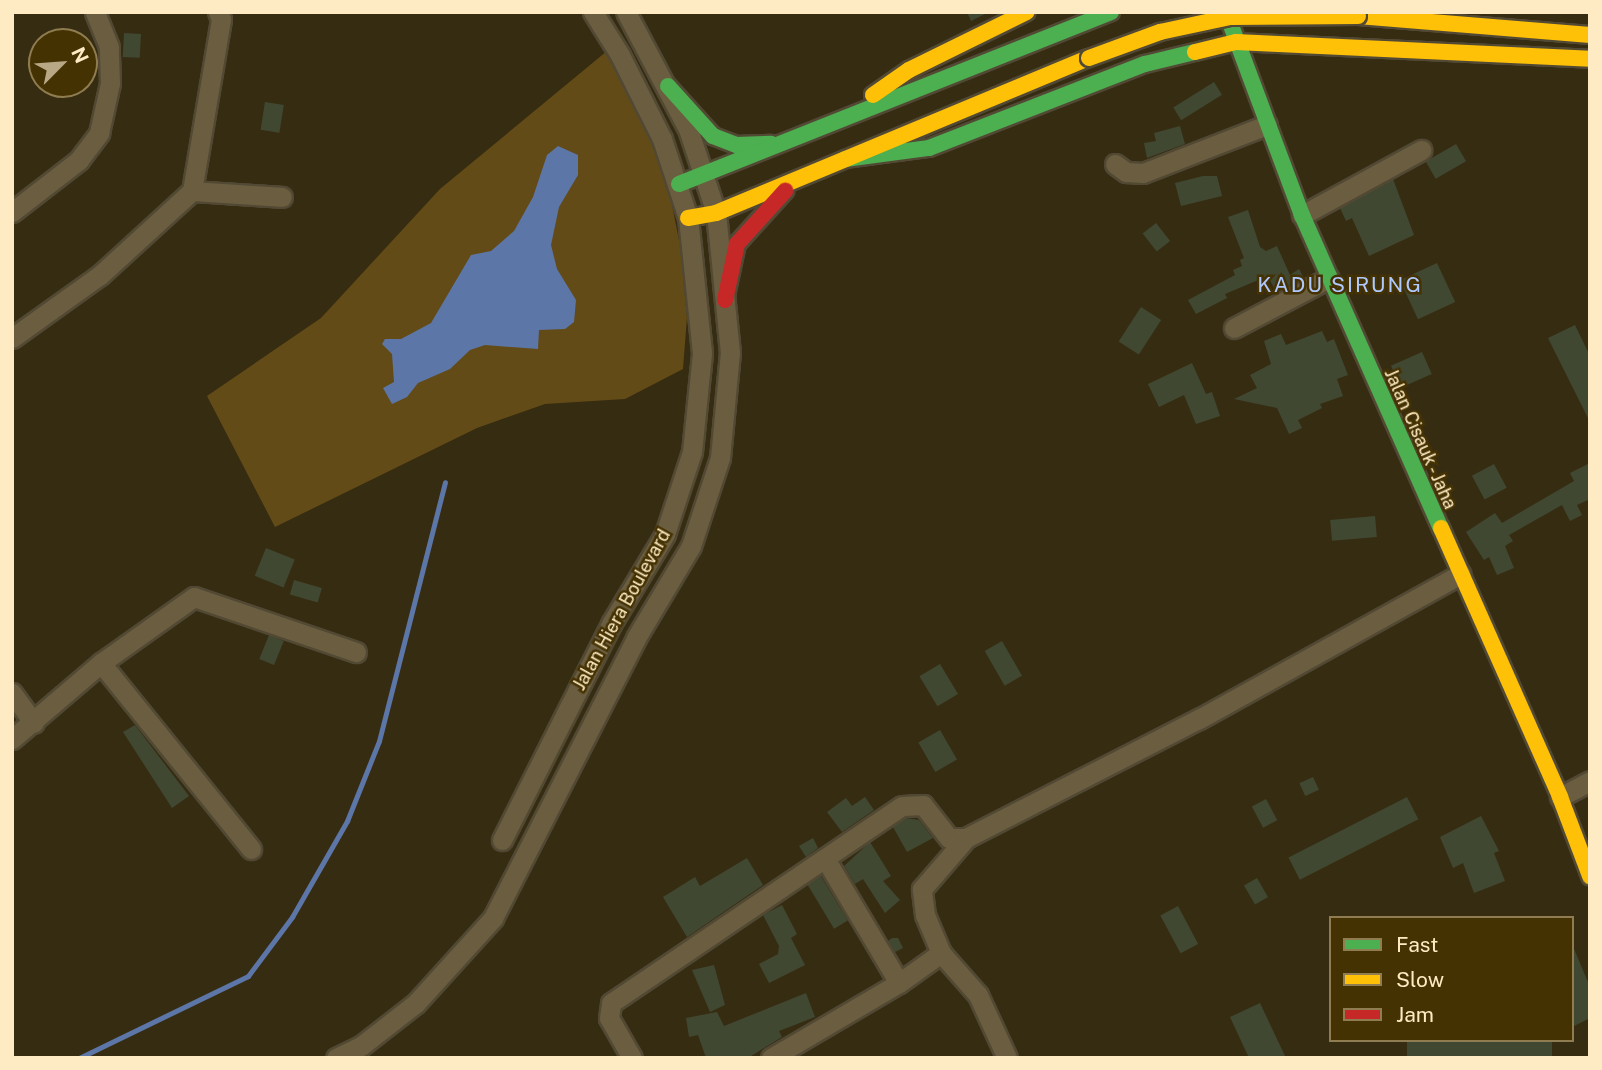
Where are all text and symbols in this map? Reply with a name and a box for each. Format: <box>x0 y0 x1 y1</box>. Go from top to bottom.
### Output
north arrow <box>28 28 98 98</box>
text: N <box>67 44 93 66</box>
district label: KADU SIRUNG <box>1259 272 1421 298</box>
street label: Jalan Cisauk - Jaha <box>1378 363 1462 515</box>
street label: Jalan Hiera Boulevard <box>569 526 675 694</box>
legend <box>1329 916 1574 1042</box>
text: Fast <box>1396 932 1438 957</box>
text: Slow <box>1396 967 1444 992</box>
text: Jam <box>1396 1002 1434 1027</box>

